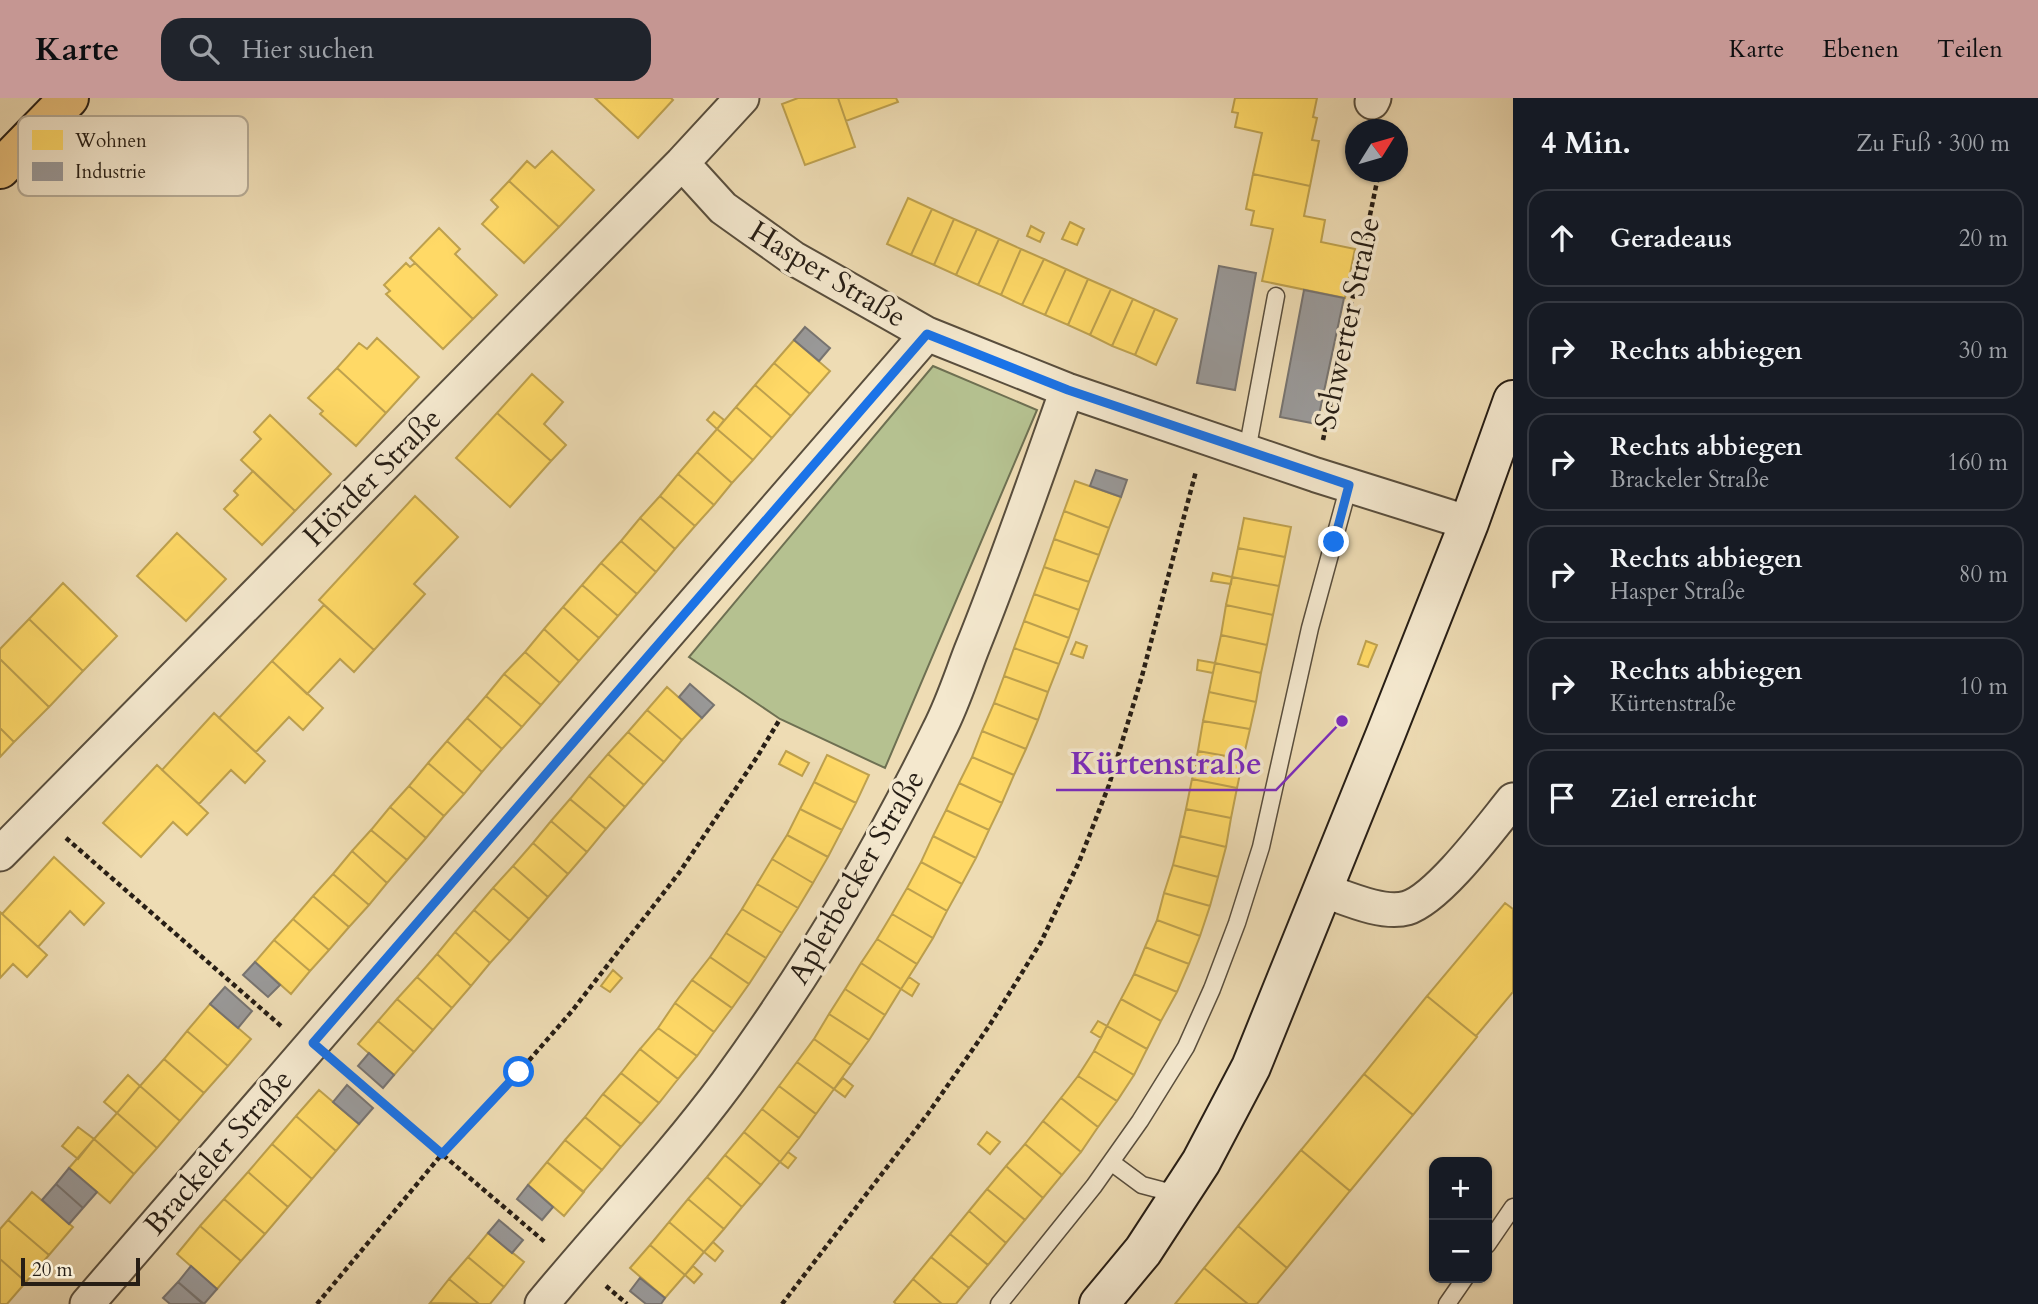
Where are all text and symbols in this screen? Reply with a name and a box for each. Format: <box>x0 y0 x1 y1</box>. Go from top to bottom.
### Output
search box <box>161 18 651 81</box>
text: Karte <box>35 27 119 72</box>
icon: search <box>185 30 223 68</box>
text: Hier suchen <box>241 32 374 67</box>
text: Karte <box>1729 33 1784 66</box>
text: Ebenen <box>1822 33 1899 66</box>
text: Teilen <box>1937 33 2003 66</box>
legend <box>18 116 248 196</box>
north arrow <box>1345 119 1408 182</box>
text: 4 Min. <box>1541 123 1631 164</box>
text: Wohnen <box>74 128 147 154</box>
text: Zu Fuß · 300 m <box>1856 128 2010 159</box>
text: Industrie <box>75 159 146 185</box>
street label: Hasper Straße <box>742 211 914 337</box>
street label: Schwerter Straße <box>1305 213 1390 433</box>
icon: ahead <box>1543 219 1581 257</box>
text: Geradeaus <box>1610 221 1732 256</box>
text: 20 m <box>1959 223 2008 254</box>
icon: right <box>1543 331 1581 369</box>
text: Rechts abbiegen <box>1610 333 1802 368</box>
text: 30 m <box>1959 335 2008 366</box>
street label: Hörder Straße <box>294 399 451 556</box>
text: Rechts abbiegen <box>1610 429 1802 464</box>
icon: right <box>1543 443 1581 481</box>
text: 160 m <box>1947 447 2008 478</box>
text: Brackeler Straße <box>1610 464 1769 495</box>
route end <box>1318 526 1349 557</box>
text: Rechts abbiegen <box>1610 541 1802 576</box>
icon: right <box>1543 555 1581 593</box>
text: 80 m <box>1959 559 2008 590</box>
text: Hasper Straße <box>1610 576 1745 607</box>
text: Rechts abbiegen <box>1610 653 1802 688</box>
icon: right <box>1543 667 1581 705</box>
text: 10 m <box>1959 671 2008 702</box>
text: Kürtenstraße <box>1610 688 1736 719</box>
callout: Kürtenstraße <box>1056 737 1276 790</box>
text: Kürtenstraße <box>1070 742 1262 786</box>
street label: Aplerbecker Straße <box>778 762 935 992</box>
icon: arrive <box>1543 779 1581 817</box>
text: Ziel erreicht <box>1610 781 1756 816</box>
route start <box>503 1056 534 1087</box>
street label: Brackeler Straße <box>135 1060 302 1244</box>
map controls <box>1429 1157 1492 1283</box>
button: + <box>1429 1157 1492 1220</box>
button: − <box>1429 1220 1492 1283</box>
scale bar <box>21 1255 140 1287</box>
text: 20 m <box>32 1257 73 1283</box>

